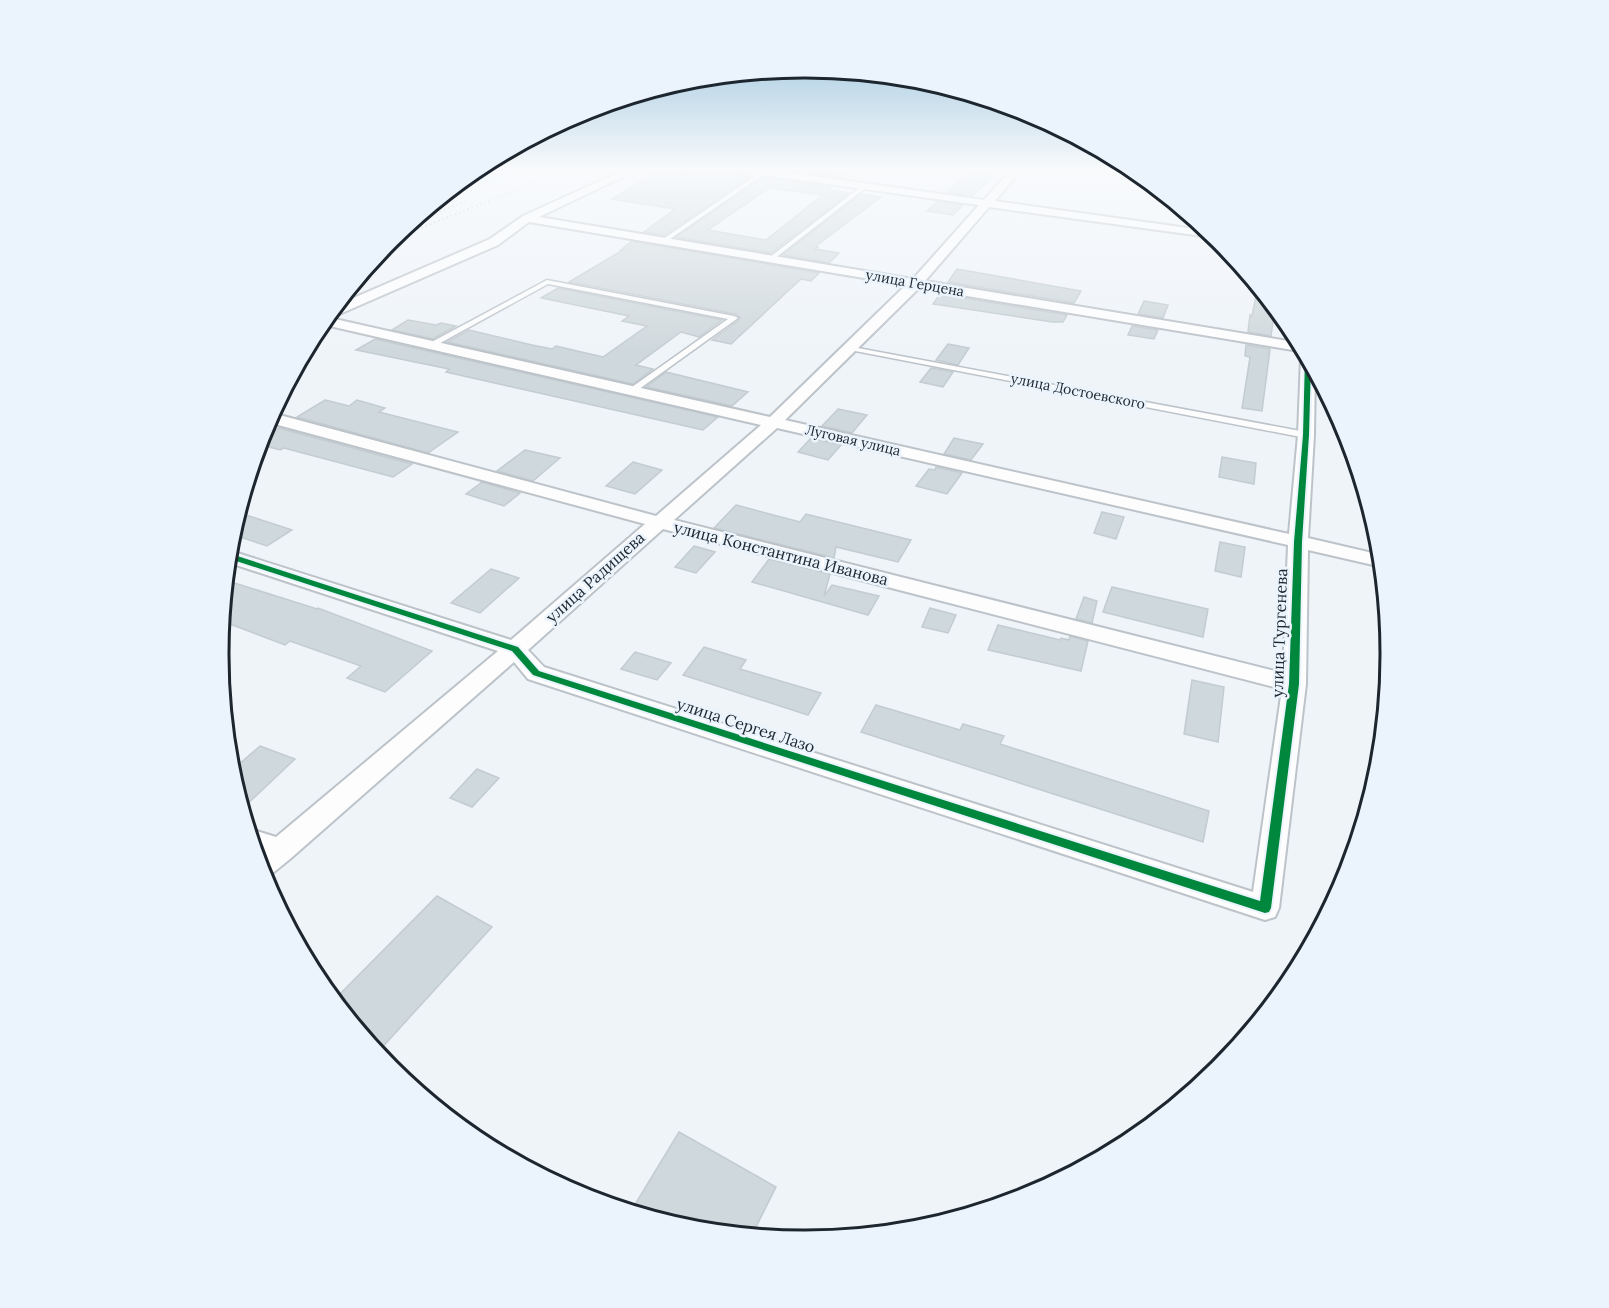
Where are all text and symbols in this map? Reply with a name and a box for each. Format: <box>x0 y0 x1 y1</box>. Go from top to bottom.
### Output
street label: улица Герцена <box>864 265 966 301</box>
street label: улица Достоевского <box>1009 369 1147 413</box>
street label: Луговая улица <box>804 420 902 460</box>
street label: улица Константина Иванова <box>672 517 890 589</box>
street label: улица Радищева <box>541 527 649 627</box>
street label: улица Тургенева <box>1267 568 1291 698</box>
street label: улица Сергея Лазо <box>674 693 818 757</box>

